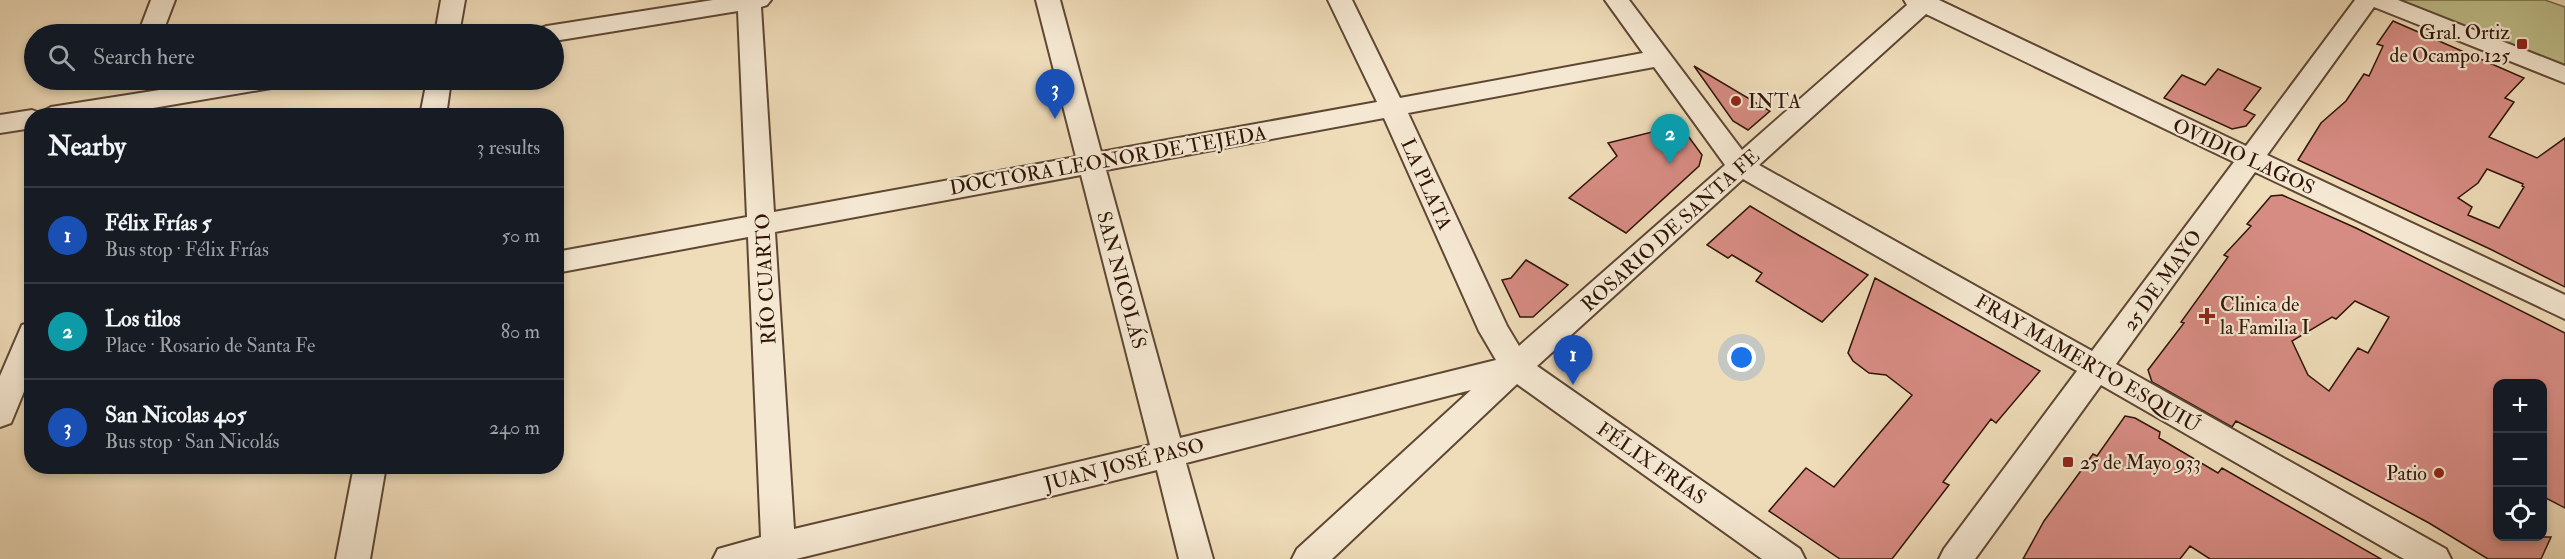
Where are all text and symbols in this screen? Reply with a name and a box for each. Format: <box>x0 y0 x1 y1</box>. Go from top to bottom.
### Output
place label: Gral. Ortiz de Ocampo 125 <box>2390 20 2510 69</box>
search box <box>24 24 564 90</box>
marker: Gral. Ortiz de Ocampo 125 <box>2515 37 2529 51</box>
icon: search <box>45 41 78 74</box>
text: Search here <box>93 43 195 71</box>
pin: 3 <box>1036 70 1074 119</box>
place label: INTA <box>1748 89 1801 114</box>
marker: INTA <box>1729 94 1743 108</box>
street label: OVIDIO LAGOS <box>2169 113 2319 200</box>
pin: 2 <box>1650 114 1690 164</box>
street label: DOCTORA LEONOR DE TEJEDA <box>948 120 1269 201</box>
text: Nearby <box>48 131 126 163</box>
text: 3 results <box>477 135 540 160</box>
street label: LA PLATA <box>1395 135 1458 234</box>
street label: ROSARIO DE SANTA FE <box>1576 144 1765 317</box>
street label: SAN NICOLÁS <box>1091 208 1153 352</box>
text: Félix Frías 5 <box>105 209 212 237</box>
street label: RÍO CUARTO <box>749 213 781 345</box>
text: 1 <box>64 223 71 248</box>
text: 50 m <box>501 223 540 248</box>
street label: 25 DE MAYO <box>2117 225 2207 336</box>
text: Bus stop · Félix Frías <box>105 237 269 262</box>
street label: FRAY MAMERTO ESQUIÚ <box>1971 288 2205 438</box>
place label: Clinica de la Familia I <box>2220 292 2310 340</box>
text: Los tilos <box>105 305 180 333</box>
marker: Clinica de la Familia I <box>2198 307 2216 325</box>
text: 2 <box>62 319 73 344</box>
text: 80 m <box>501 319 540 344</box>
text: Place · Rosario de Santa Fe <box>105 333 315 358</box>
pin: 1 <box>1554 336 1592 385</box>
your location <box>1727 343 1756 372</box>
map controls <box>2493 379 2547 541</box>
button: + <box>2493 379 2547 433</box>
text: San Nicolas 405 <box>105 401 247 429</box>
text: 3 <box>64 415 71 440</box>
text: 240 m <box>489 415 540 440</box>
street label: FÉLIX FRÍAS <box>1592 416 1712 510</box>
text: Bus stop · San Nicolás <box>105 429 279 454</box>
street label: JUAN JOSÉ PASO <box>1040 432 1207 497</box>
button: − <box>2493 433 2547 487</box>
place label: 25 de Mayo 933 <box>2080 450 2201 475</box>
marker: 25 de Mayo 933 <box>2061 455 2075 469</box>
place label: Patio <box>2386 461 2427 486</box>
marker: Patio <box>2432 466 2446 480</box>
button: locate <box>2493 487 2547 541</box>

